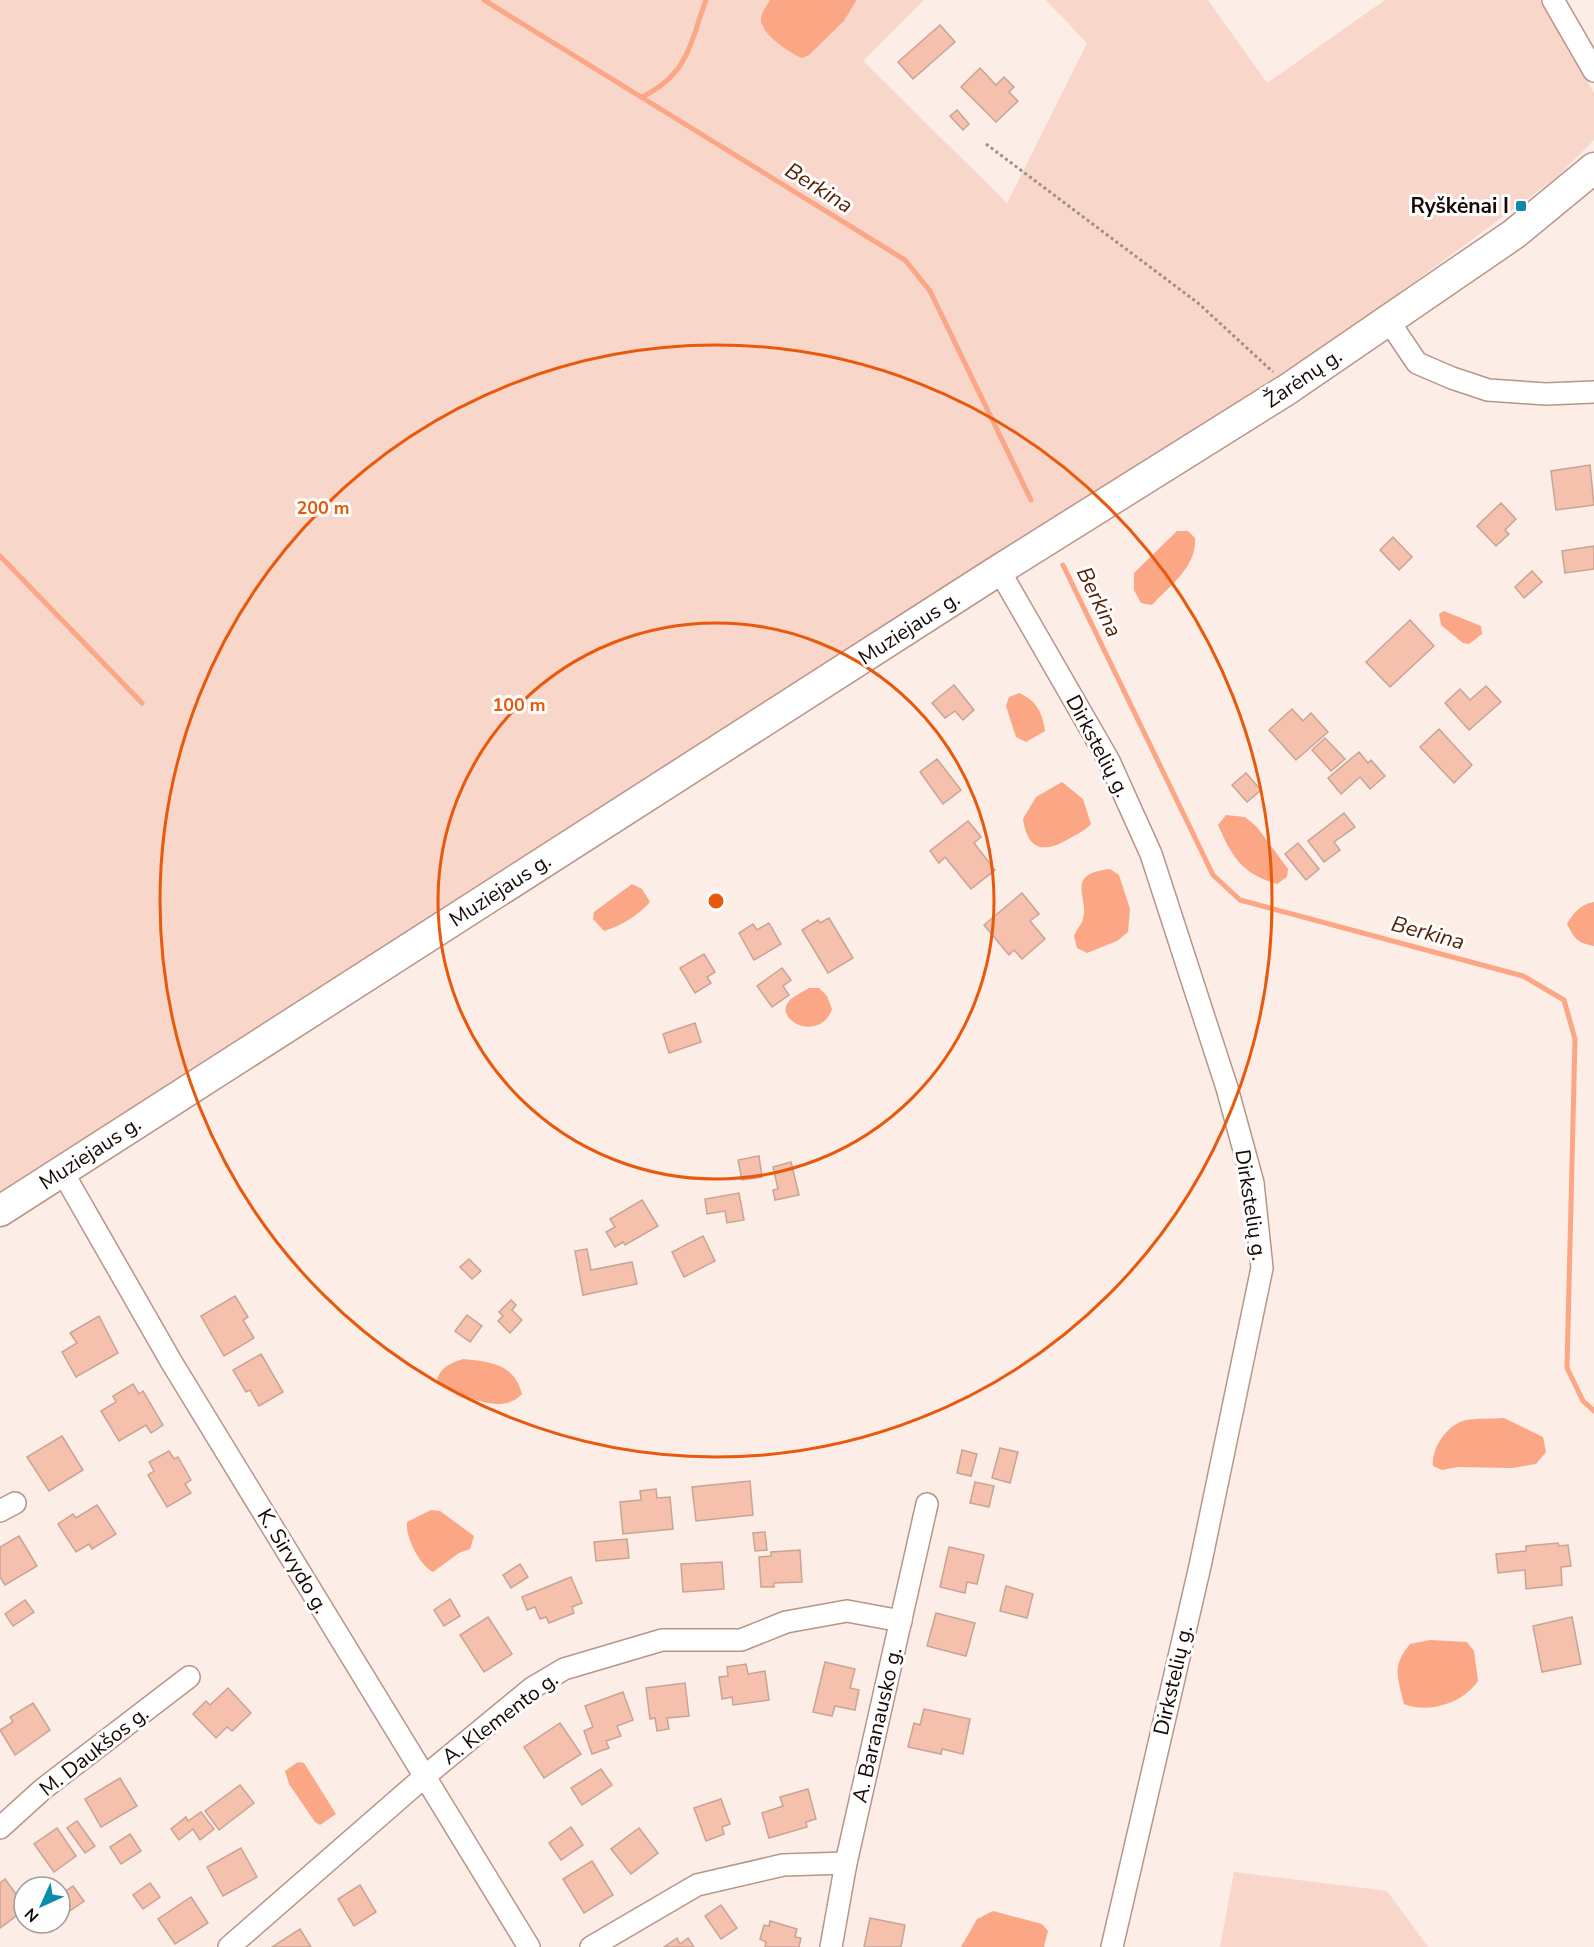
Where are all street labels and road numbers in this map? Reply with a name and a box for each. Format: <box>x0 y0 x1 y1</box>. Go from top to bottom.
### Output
street label: Žarėnų g. <box>1259 342 1347 414</box>
street label: Muziejaus g. <box>853 585 965 671</box>
street label: Dirkstelių g. <box>1059 690 1137 802</box>
street label: Muziejaus g. <box>444 847 556 933</box>
street label: Muziejaus g. <box>34 1110 146 1196</box>
street label: Dirkstelių g. <box>1228 1147 1274 1263</box>
street label: K. Sirvydo g. <box>251 1503 335 1619</box>
street label: Dirkstelių g. <box>1147 1622 1199 1738</box>
street label: A. Baranausko g. <box>845 1644 909 1806</box>
street label: A. Klemento g. <box>436 1665 564 1771</box>
street label: M. Daukšos g. <box>34 1700 154 1802</box>

